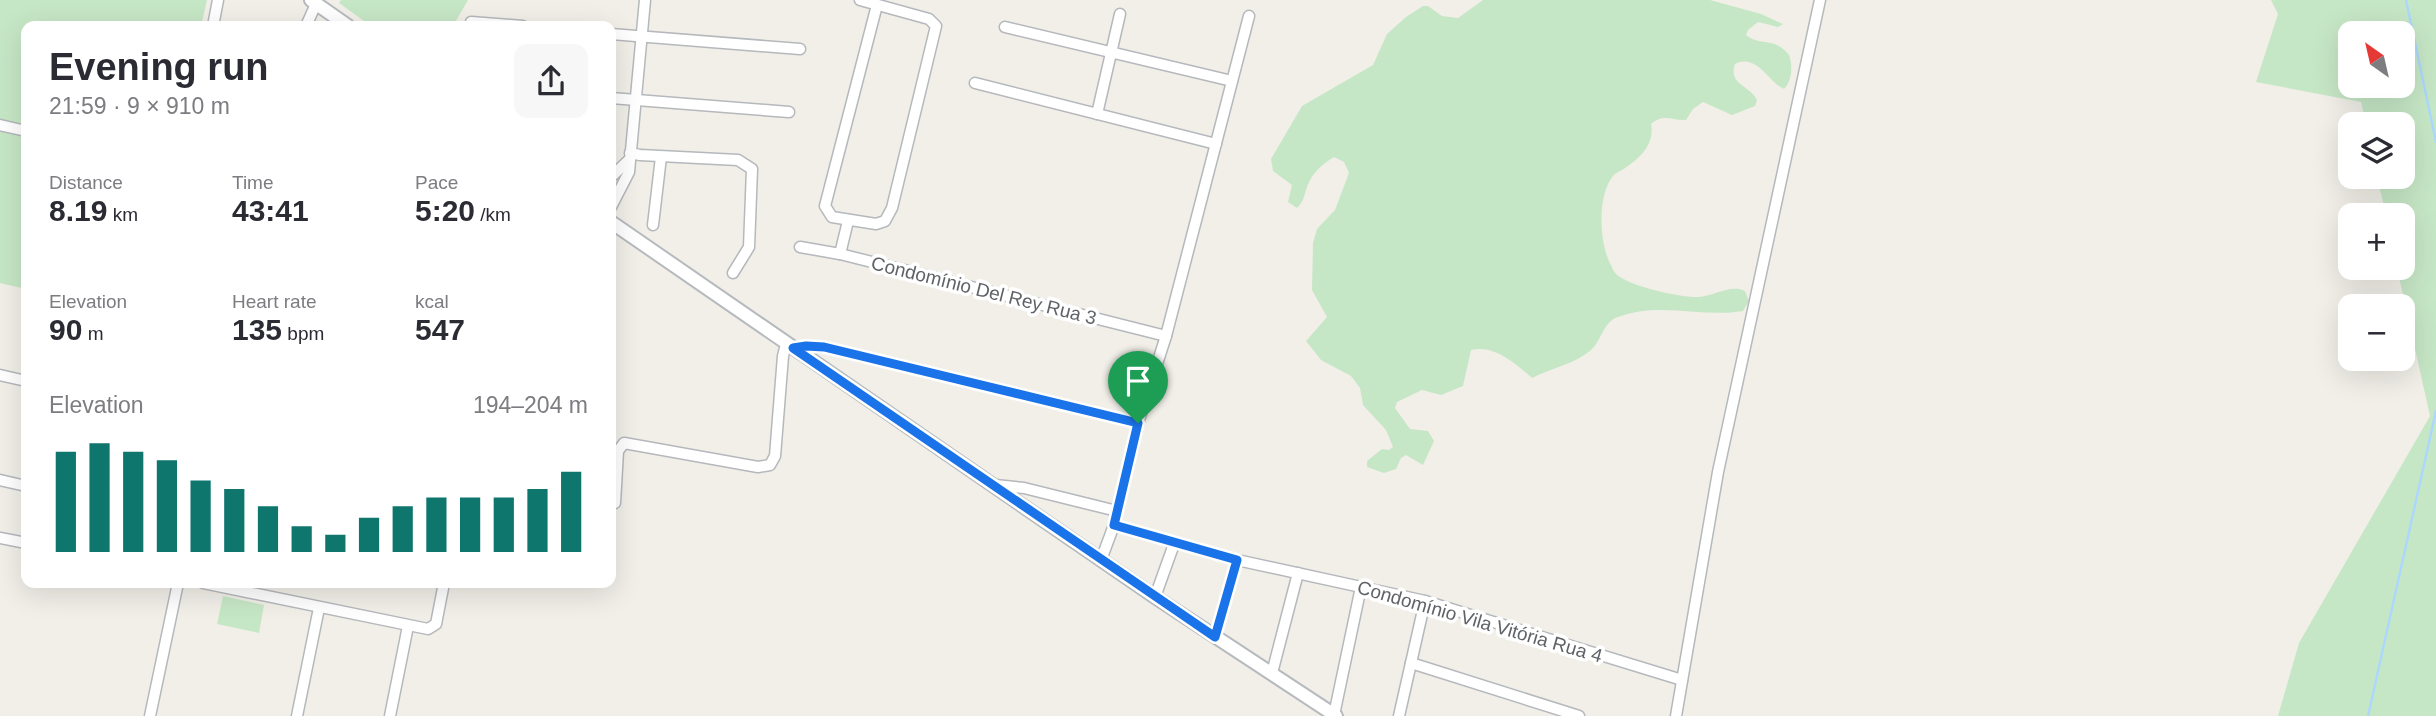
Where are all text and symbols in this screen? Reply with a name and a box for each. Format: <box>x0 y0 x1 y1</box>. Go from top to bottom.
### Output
north arrow <box>2338 21 2415 98</box>
map controls <box>2338 21 2415 371</box>
button: share <box>514 44 588 118</box>
text: Evening run <box>49 46 269 88</box>
text: 21:59 · 9 × 910 m <box>49 93 230 119</box>
button: layers <box>2338 112 2415 189</box>
text: Distance <box>49 172 123 193</box>
text: Time <box>232 172 274 193</box>
text: Pace <box>415 172 458 193</box>
text: 8.19 <box>49 194 107 227</box>
text: 43:41 <box>232 194 309 227</box>
text: 5:20 <box>415 194 475 227</box>
button: + <box>2338 203 2415 280</box>
text: km <box>107 204 138 225</box>
text: /km <box>475 204 511 225</box>
street label: Condomínio Del Rey Rua 3 <box>869 252 1099 329</box>
text: Elevation <box>49 291 127 312</box>
text: Heart rate <box>232 291 316 312</box>
text: kcal <box>415 291 449 312</box>
button: − <box>2338 294 2415 371</box>
text: 90 <box>49 313 82 346</box>
text: 135 <box>232 313 282 346</box>
text: 547 <box>415 313 465 346</box>
text: m <box>82 323 103 344</box>
text: bpm <box>282 323 324 344</box>
pin <box>1108 351 1168 423</box>
icon: arrive <box>1119 362 1157 400</box>
text: Elevation <box>49 392 144 418</box>
text: 194–204 m <box>473 392 588 418</box>
street label: Condomínio Vila Vitória Rua 4 <box>1355 576 1605 667</box>

